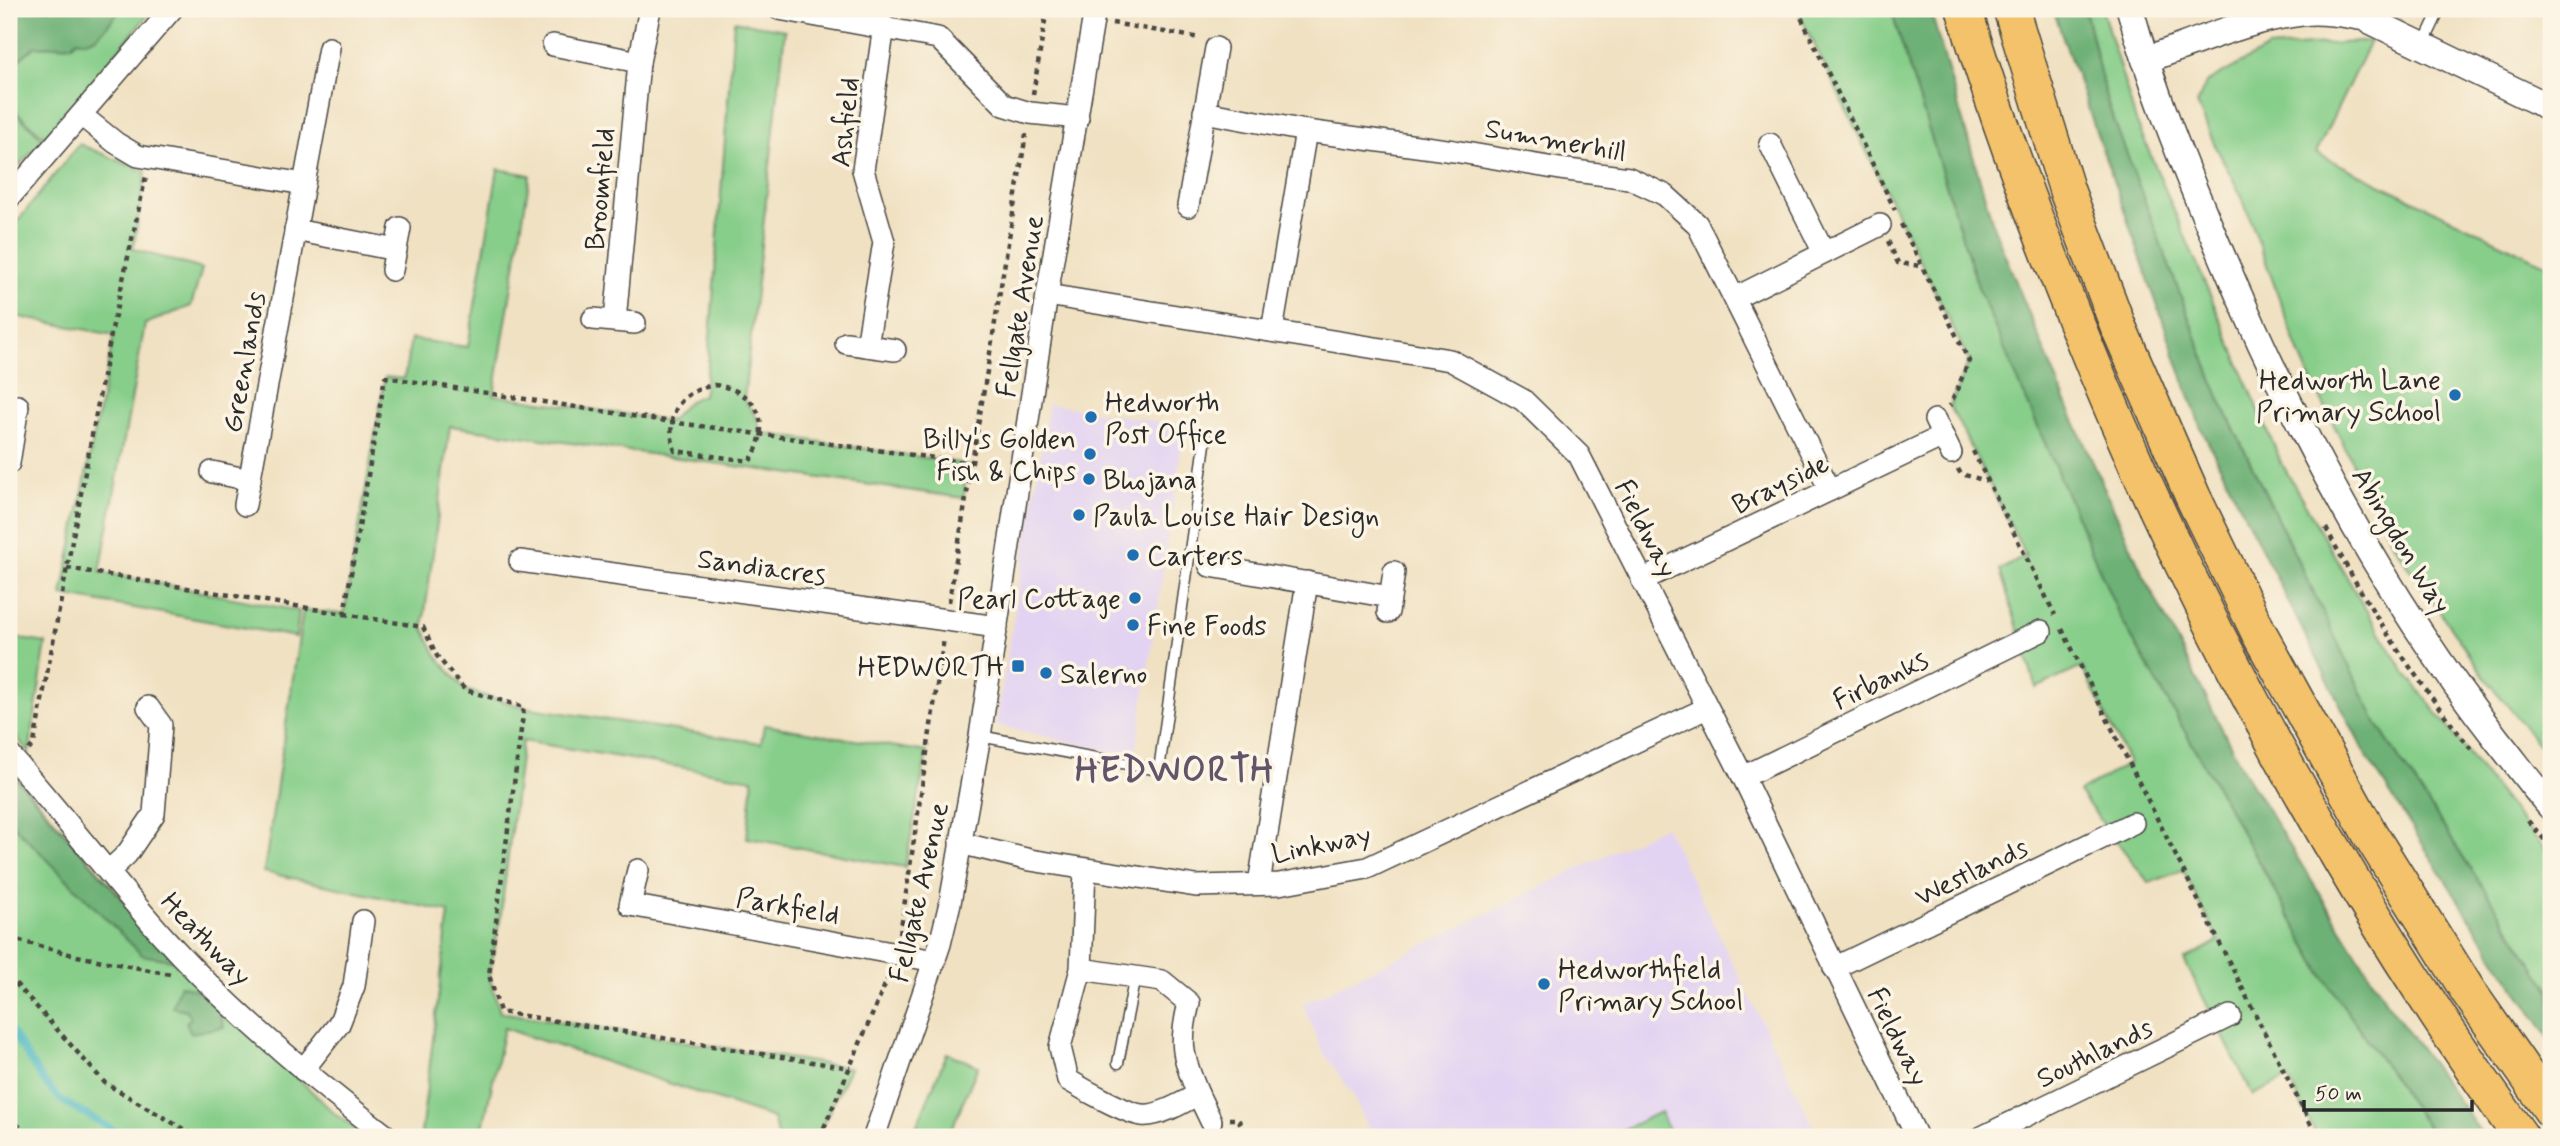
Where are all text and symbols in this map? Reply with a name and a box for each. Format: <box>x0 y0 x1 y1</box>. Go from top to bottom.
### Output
street label: Ashfield <box>823 75 870 169</box>
street label: Summerhill <box>1482 111 1629 172</box>
street label: Broomfield <box>578 126 625 252</box>
street label: Fellgate Avenue <box>989 213 1054 400</box>
street label: Greenlands <box>215 289 276 436</box>
place label: Hedworth Lane Primary School <box>2256 363 2441 432</box>
place label: Hedworth Post Office <box>1105 385 1227 454</box>
marker: Hedworth Lane Primary School <box>2447 387 2463 403</box>
marker: Hedworth Post Office <box>1083 409 1099 425</box>
place label: Billy's Golden Fish & Chips <box>923 422 1076 491</box>
marker: Billy's Golden Fish & Chips <box>1082 446 1098 462</box>
street label: Brayside <box>1726 446 1836 525</box>
street label: Abingdon Way <box>2340 461 2458 623</box>
place label: Bhojana <box>1103 463 1197 500</box>
marker: Bhojana <box>1081 471 1097 487</box>
street label: Fieldway <box>1604 474 1685 585</box>
place label: Paula Louise Hair Design <box>1093 499 1379 538</box>
marker: Paula Louise Hair Design <box>1071 507 1087 523</box>
place label: Carters <box>1147 539 1243 576</box>
street label: Sandiacres <box>695 541 828 596</box>
marker: Carters <box>1125 547 1141 563</box>
place label: Pearl Cottage <box>957 582 1121 619</box>
marker: Pearl Cottage <box>1127 590 1143 606</box>
place label: Fine Foods <box>1147 609 1267 646</box>
marker: Fine Foods <box>1125 617 1141 633</box>
street label: Firbanks <box>1827 642 1935 720</box>
place label: HEDWORTH <box>857 650 1004 687</box>
place label: Salerno <box>1060 657 1147 694</box>
marker: HEDWORTH <box>1010 658 1026 674</box>
marker: Salerno <box>1038 665 1054 681</box>
district label: HEDWORTH <box>1075 748 1275 794</box>
street label: Fellgate Avenue <box>882 799 959 986</box>
street label: Linkway <box>1268 817 1375 874</box>
street label: Westlands <box>1909 830 2035 916</box>
street label: Parkfield <box>733 880 842 935</box>
street label: Heathway <box>151 885 259 995</box>
place label: Hedworthfield Primary School <box>1558 952 1743 1021</box>
marker: Hedworthfield Primary School <box>1536 976 1552 992</box>
street label: Fieldway <box>1857 982 1937 1093</box>
street label: Southlands <box>2031 1010 2159 1098</box>
scale bar <box>2304 1069 2472 1113</box>
text: 50 m <box>2315 1080 2362 1108</box>

